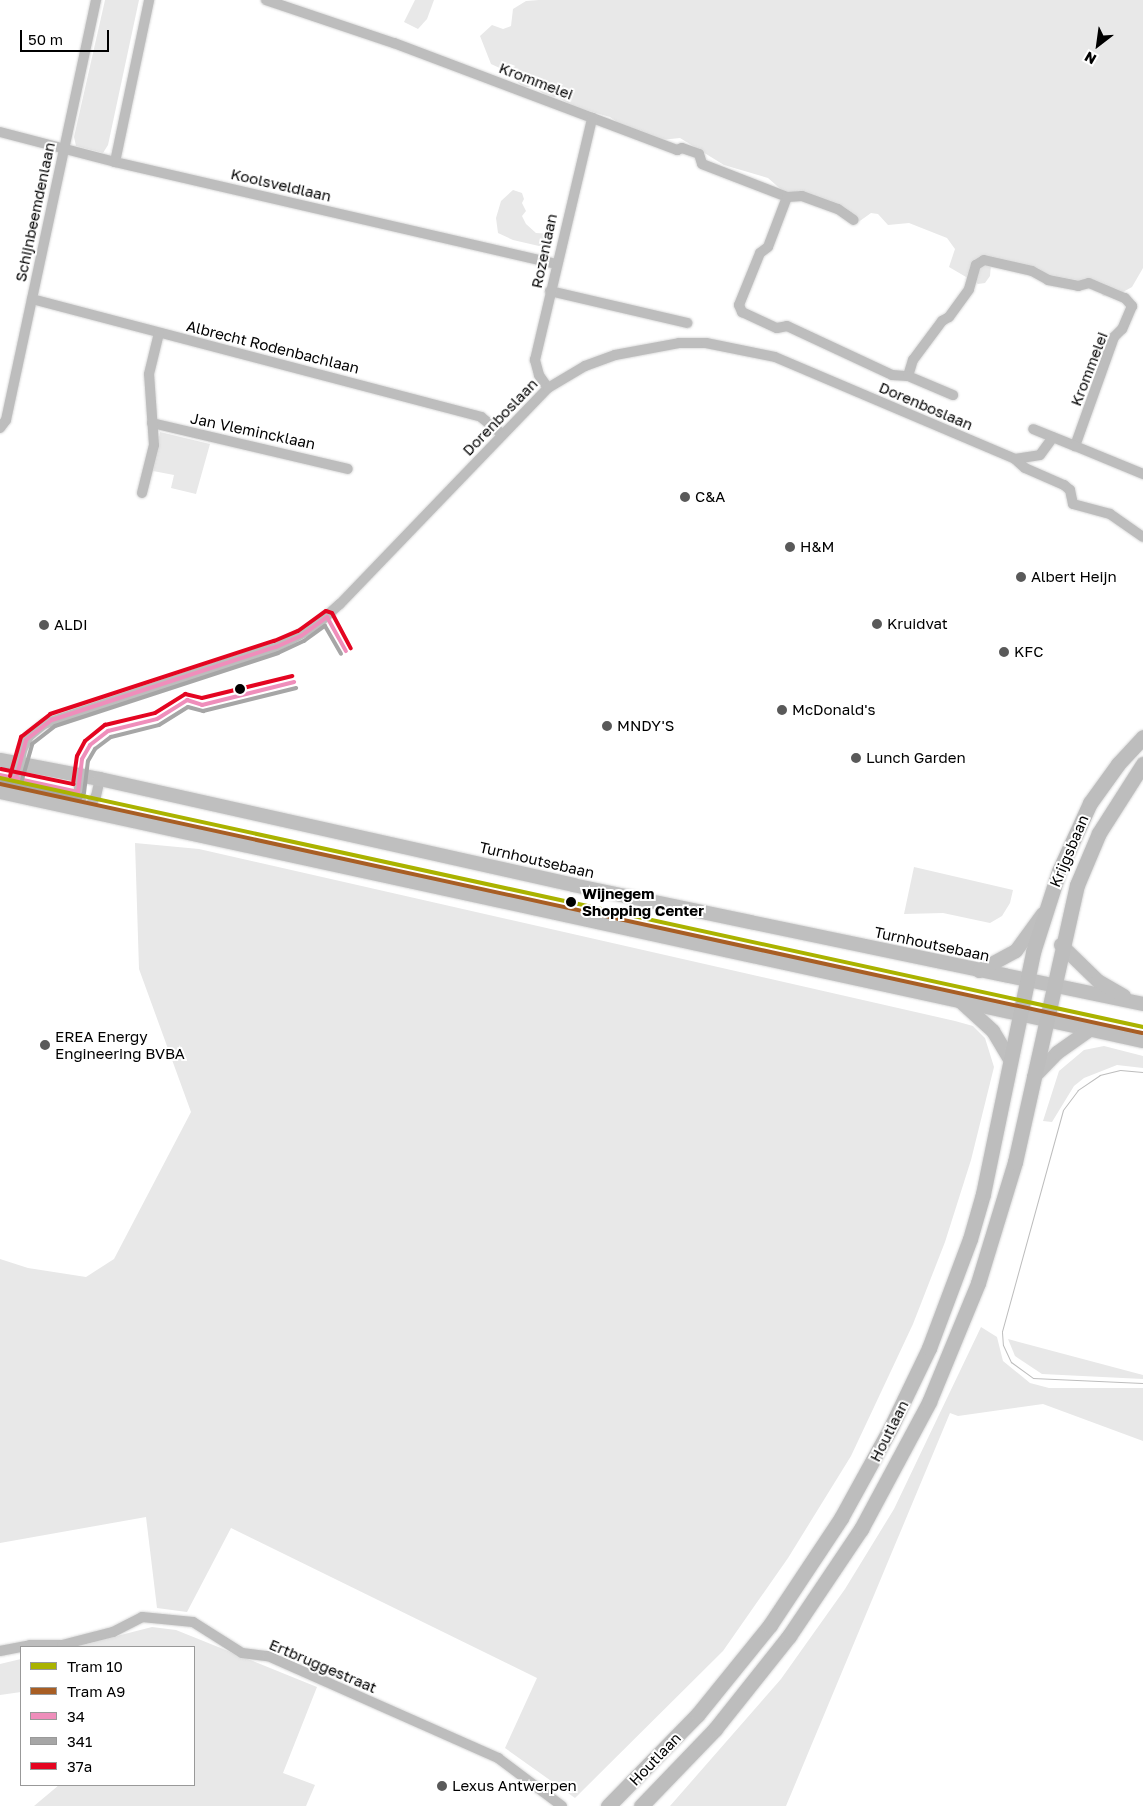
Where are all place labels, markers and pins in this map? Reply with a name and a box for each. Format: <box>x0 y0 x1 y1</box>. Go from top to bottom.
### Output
place label: C&A <box>695 488 725 506</box>
marker: C&A <box>679 491 691 503</box>
place label: H&M <box>800 538 834 556</box>
marker: H&M <box>784 541 796 553</box>
place label: Albert Heijn <box>1031 568 1117 586</box>
marker: Albert Heijn <box>1015 571 1027 583</box>
place label: Kruidvat <box>887 615 948 633</box>
place label: ALDI <box>54 616 88 634</box>
marker: Kruidvat <box>871 618 883 630</box>
marker: ALDI <box>38 619 50 631</box>
place label: KFC <box>1014 643 1043 661</box>
marker: KFC <box>998 646 1010 658</box>
unlabelled marker <box>235 684 245 694</box>
place label: McDonald's <box>792 701 875 719</box>
marker: McDonald's <box>776 704 788 716</box>
place label: MNDY'S <box>617 717 674 735</box>
marker: MNDY'S <box>601 720 613 732</box>
place label: Lunch Garden <box>866 749 966 767</box>
marker: Lunch Garden <box>850 752 862 764</box>
place label: Wijnegem Shopping Center <box>582 884 704 919</box>
marker: Wijnegem Shopping Center <box>564 895 578 909</box>
place label: EREA Energy Engineering BVBA <box>55 1027 185 1062</box>
marker: EREA Energy Engineering BVBA <box>39 1039 51 1051</box>
place label: Lexus Antwerpen <box>452 1777 577 1795</box>
marker: Lexus Antwerpen <box>436 1780 448 1792</box>

